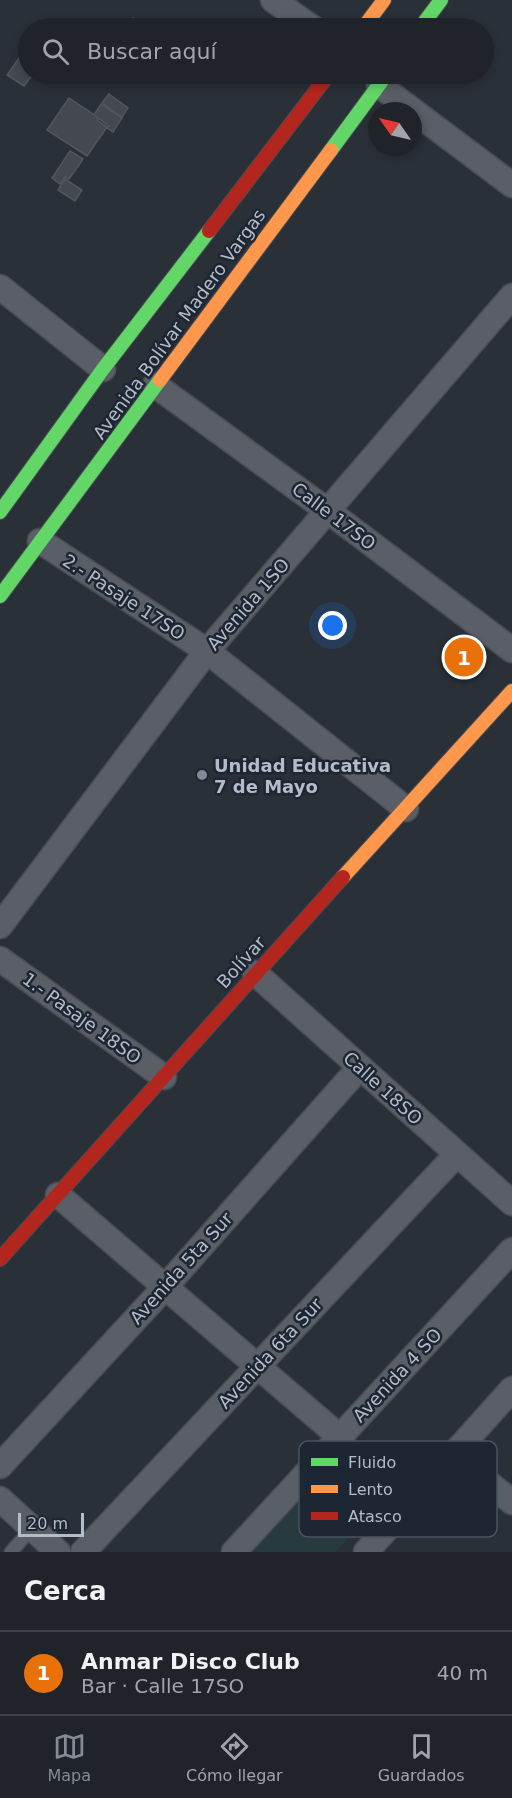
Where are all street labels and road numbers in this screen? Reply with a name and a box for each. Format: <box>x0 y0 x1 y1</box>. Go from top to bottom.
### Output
street label: Avenida Bolívar Madero Vargas <box>88 205 270 443</box>
street label: Calle 17SO <box>288 478 380 554</box>
street label: 2.- Pasaje 17SO <box>59 550 189 644</box>
street label: Avenida 1SO <box>202 554 294 654</box>
street label: Bolívar <box>212 931 270 992</box>
street label: 1.- Pasaje 18SO <box>19 968 145 1068</box>
street label: Calle 18SO <box>339 1047 427 1129</box>
street label: Avenida 5ta Sur <box>125 1207 237 1328</box>
street label: Avenida 6ta Sur <box>214 1293 327 1412</box>
street label: Avenida 4 SO <box>348 1324 446 1426</box>

